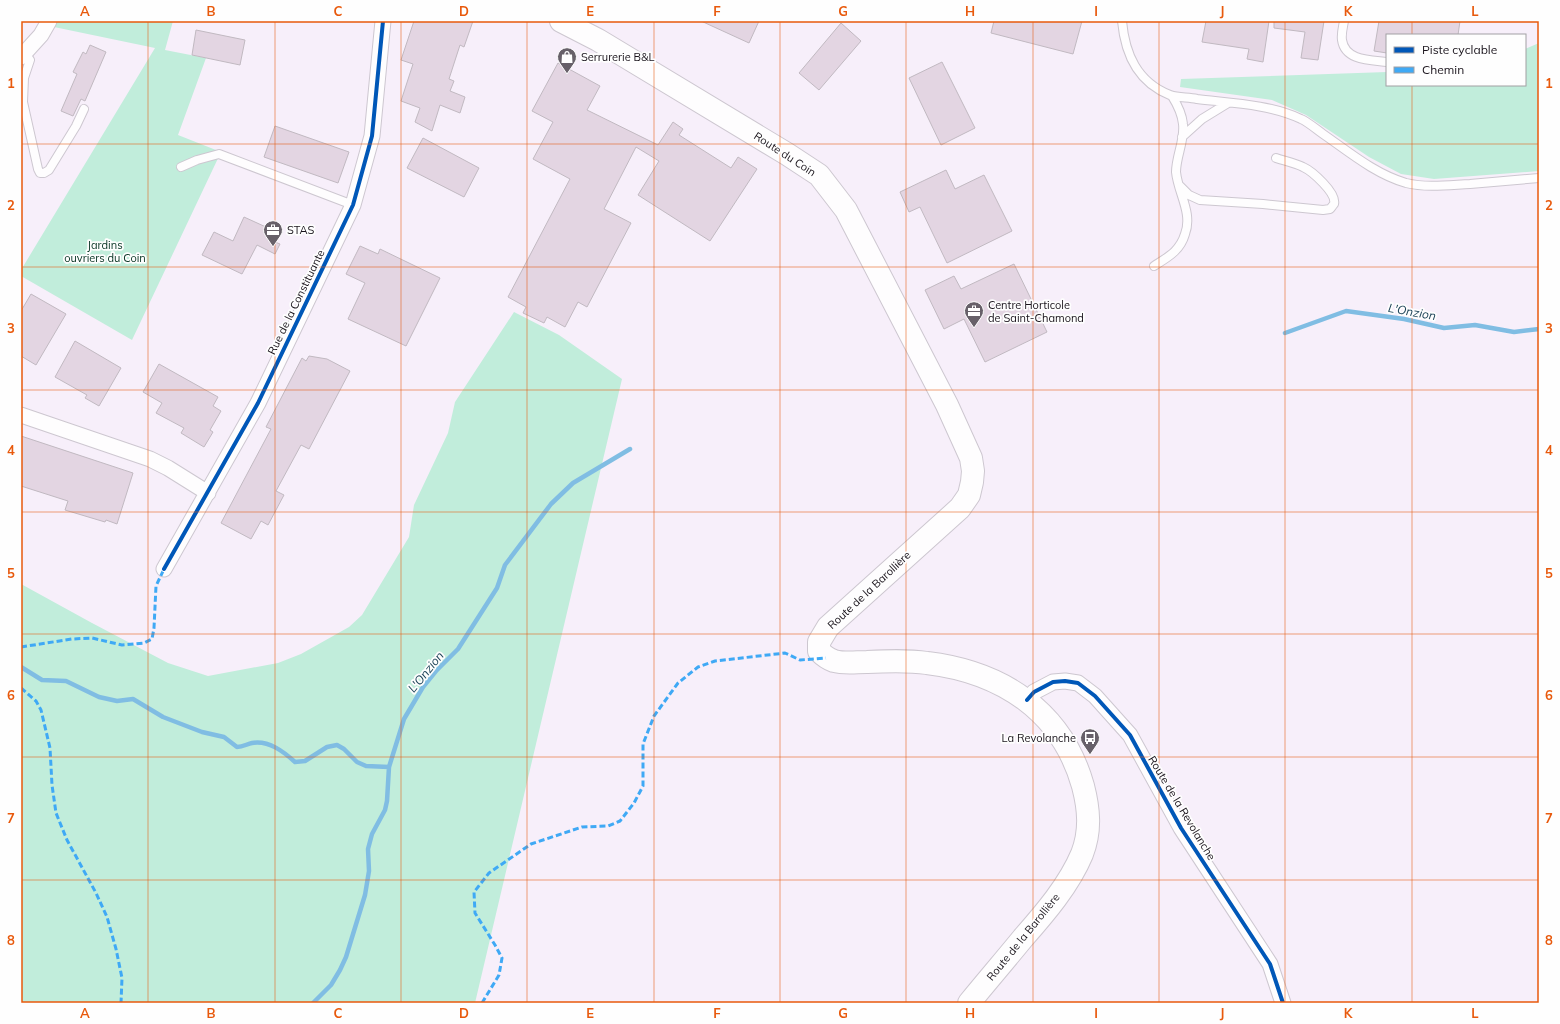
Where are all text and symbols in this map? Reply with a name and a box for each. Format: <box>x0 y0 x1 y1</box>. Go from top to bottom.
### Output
text: A <box>80 3 90 19</box>
text: B <box>207 3 216 19</box>
text: C <box>334 3 343 19</box>
text: D <box>459 3 469 19</box>
text: E <box>586 3 594 19</box>
text: F <box>713 3 721 19</box>
text: G <box>838 3 848 19</box>
text: H <box>965 3 975 19</box>
text: I <box>1094 3 1098 19</box>
text: J <box>1220 3 1224 19</box>
text: K <box>1344 3 1354 19</box>
text: L <box>1471 3 1479 19</box>
legend <box>1386 34 1526 86</box>
text: Piste cyclable <box>1422 42 1497 57</box>
shop icon: Serrurerie B&L <box>556 46 578 74</box>
place label: Serrurerie B&L <box>581 50 654 64</box>
text: Chemin <box>1422 62 1464 77</box>
text: 1 <box>7 75 15 91</box>
text: 1 <box>1545 75 1553 91</box>
street label: Route du Coin <box>751 129 819 179</box>
text: 2 <box>7 197 15 213</box>
text: 2 <box>1545 197 1553 213</box>
office icon: STAS <box>262 219 284 247</box>
place label: STAS <box>287 223 315 237</box>
park label: Jardins ouvriers du Coin <box>64 238 146 265</box>
street label: Rue de la Constituante <box>264 247 328 357</box>
place label: Centre Horticole de Saint-Chamond <box>988 298 1084 325</box>
office icon: Centre Horticole de Saint-Chamond <box>963 300 985 328</box>
water label: L'Onzion <box>1387 300 1437 323</box>
text: 3 <box>7 320 15 336</box>
text: 3 <box>1545 320 1553 336</box>
text: 4 <box>7 442 15 458</box>
text: 4 <box>1545 442 1553 458</box>
street label: Route de la Barollière <box>825 548 913 632</box>
text: 5 <box>7 565 15 581</box>
text: 5 <box>1545 565 1553 581</box>
water label: L'Onzion <box>405 648 447 695</box>
text: 6 <box>7 687 15 703</box>
text: 6 <box>1545 687 1553 703</box>
bus stop icon: La Revolanche <box>1079 727 1101 755</box>
place label: La Revolanche <box>1002 731 1076 745</box>
street label: Route de la Revolanche <box>1145 753 1219 863</box>
text: 7 <box>7 810 15 826</box>
text: 7 <box>1545 810 1553 826</box>
street label: Route de la Barollière <box>983 890 1063 984</box>
text: 8 <box>7 932 15 948</box>
text: 8 <box>1545 932 1553 948</box>
text: A <box>80 1005 90 1021</box>
text: B <box>207 1005 216 1021</box>
text: C <box>334 1005 343 1021</box>
text: D <box>459 1005 469 1021</box>
text: E <box>586 1005 594 1021</box>
text: F <box>713 1005 721 1021</box>
text: G <box>838 1005 848 1021</box>
text: H <box>965 1005 975 1021</box>
text: I <box>1094 1005 1098 1021</box>
text: J <box>1220 1005 1224 1021</box>
text: K <box>1344 1005 1354 1021</box>
text: L <box>1471 1005 1479 1021</box>

